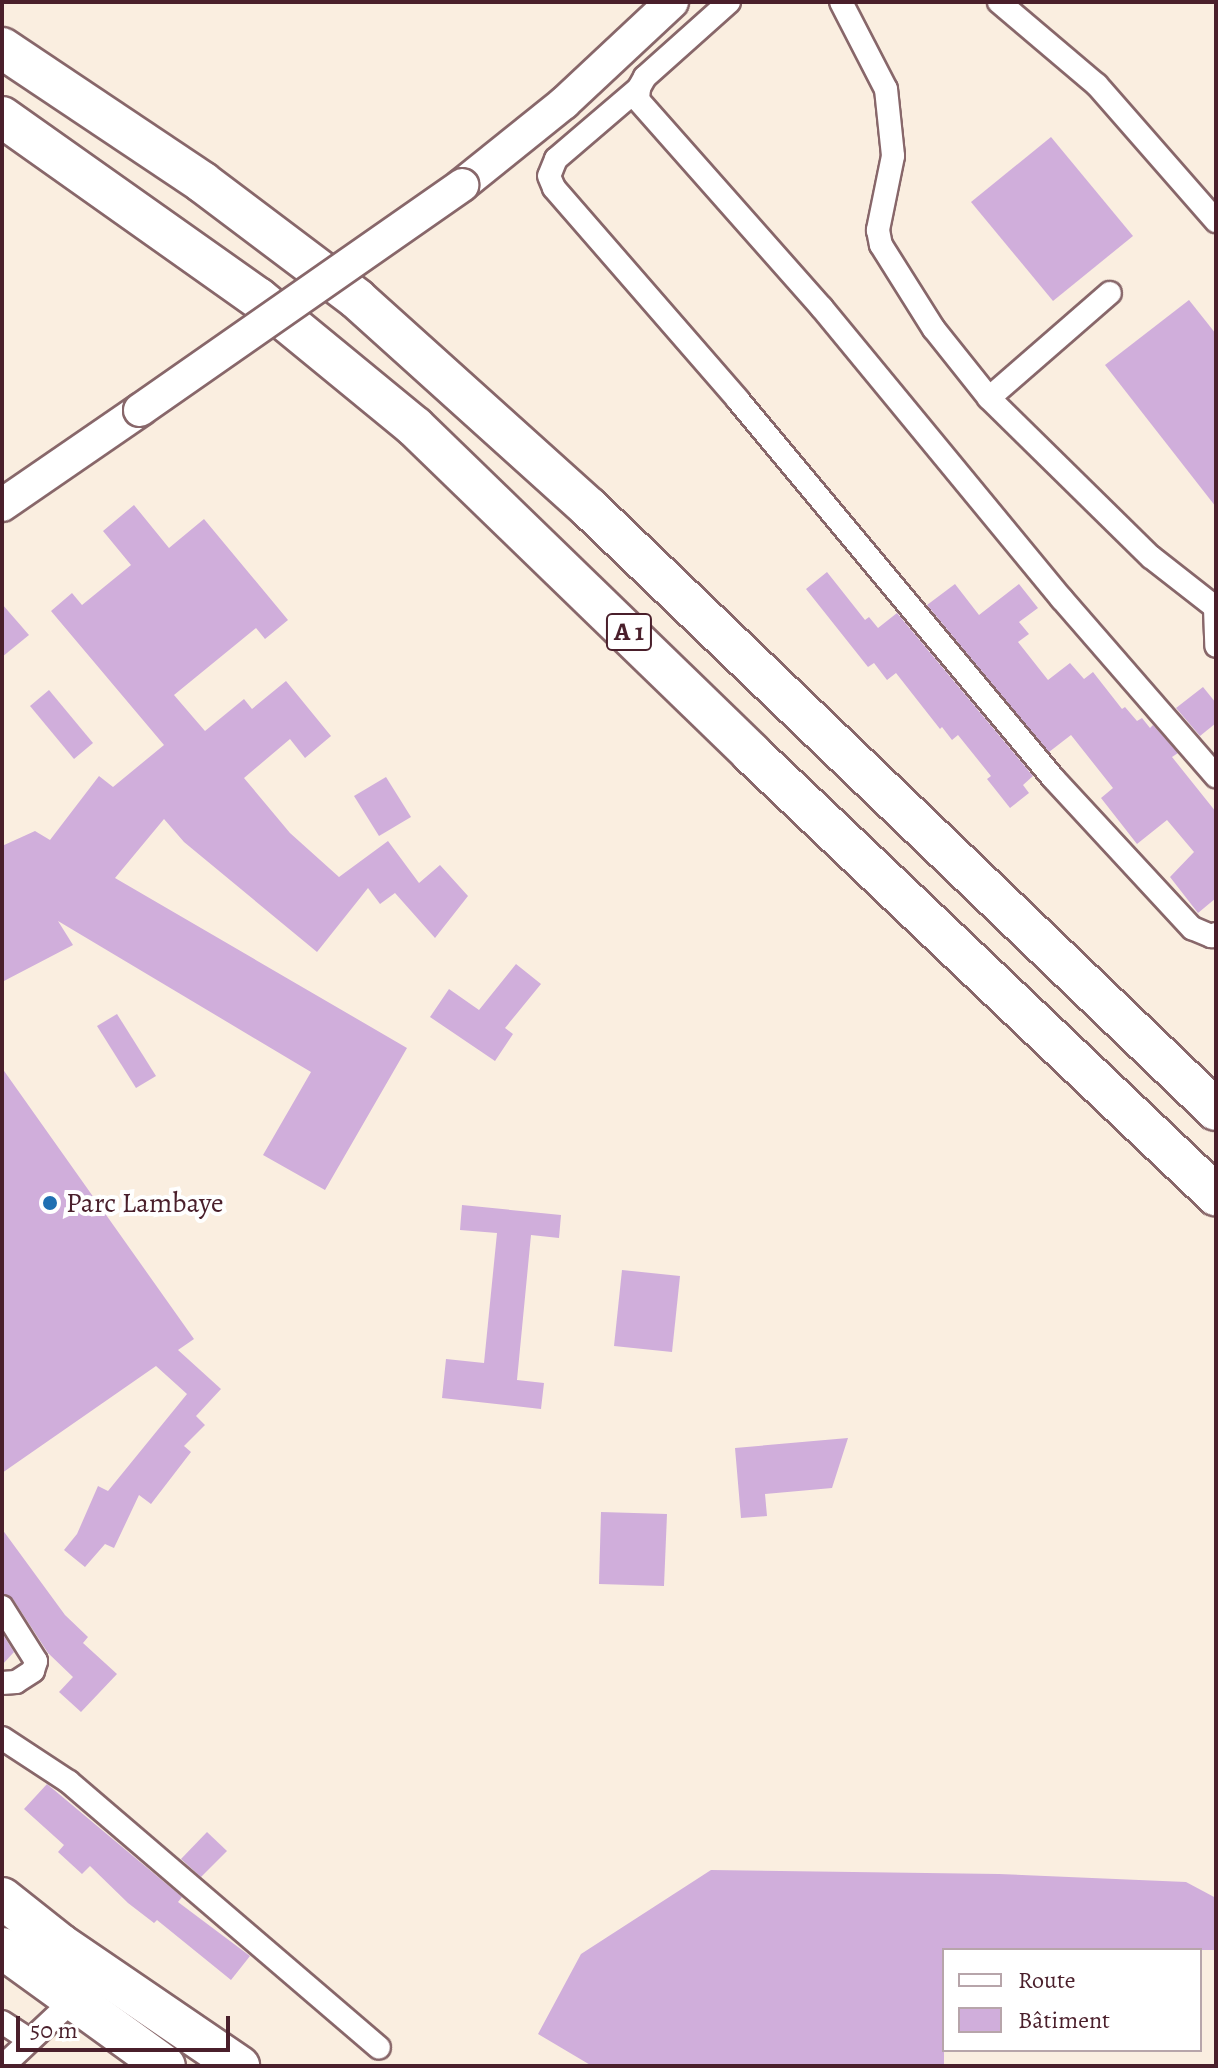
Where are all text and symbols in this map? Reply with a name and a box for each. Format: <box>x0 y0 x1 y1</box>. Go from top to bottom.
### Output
road number: A 1 <box>605 610 653 654</box>
place label: Parc Lambaye <box>66 1186 224 1220</box>
marker: Parc Lambaye <box>41 1194 59 1212</box>
legend <box>942 1948 1202 2052</box>
text: Route <box>1018 1964 1076 1996</box>
scale bar <box>20 2000 234 2050</box>
text: Bâtiment <box>1018 2004 1110 2036</box>
text: 50 m <box>30 2014 78 2046</box>

